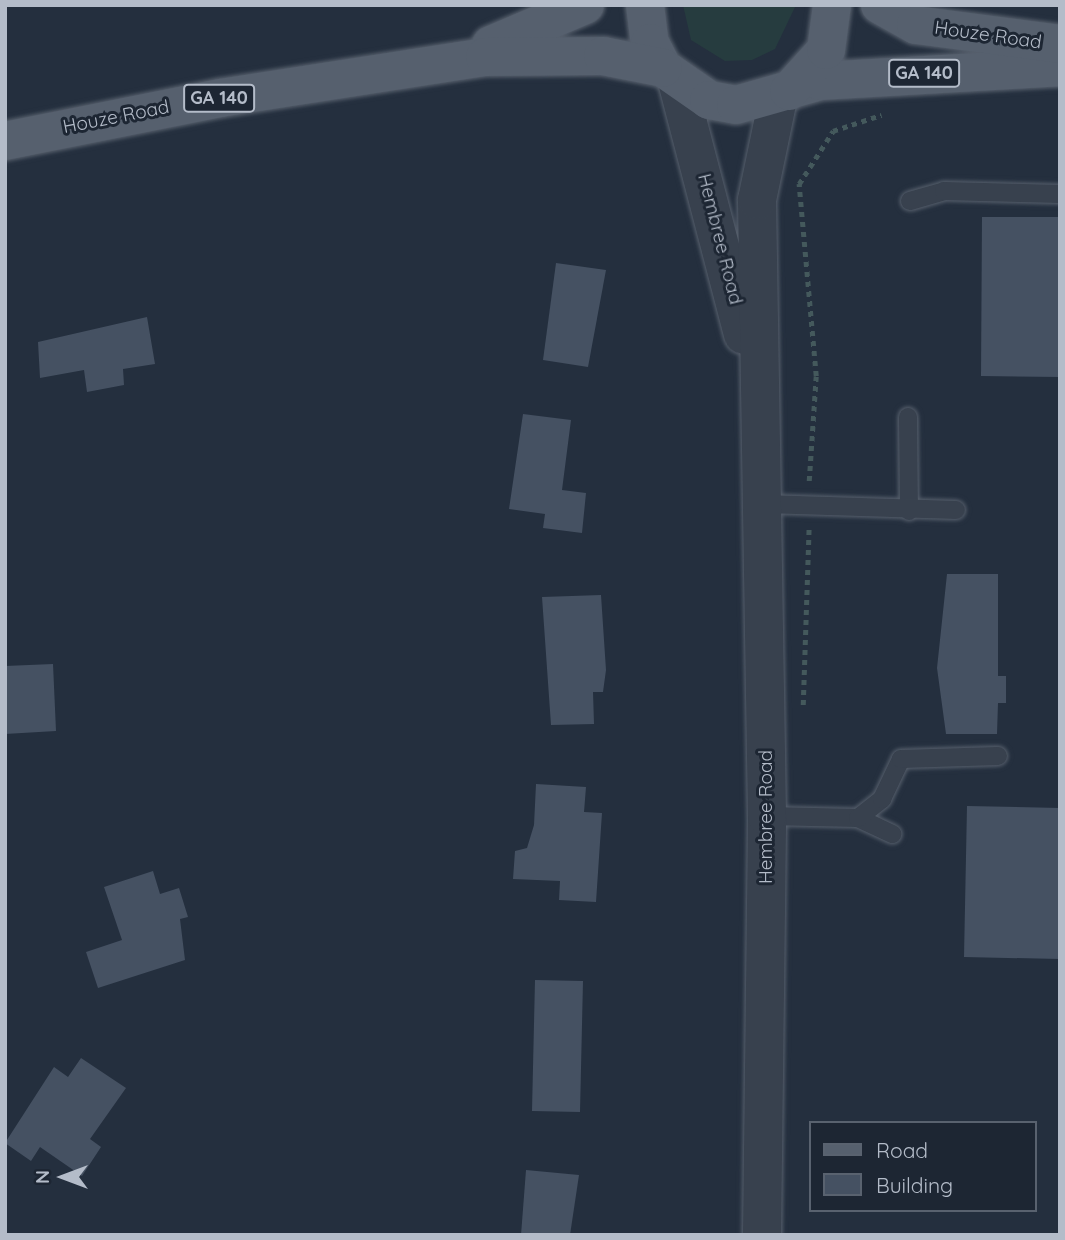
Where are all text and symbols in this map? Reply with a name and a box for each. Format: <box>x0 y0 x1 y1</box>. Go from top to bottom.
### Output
street label: Houze Road <box>933 16 1043 54</box>
road number: GA 140 <box>887 58 961 88</box>
road number: GA 140 <box>182 84 256 113</box>
street label: Houze Road <box>61 96 171 138</box>
street label: Hembree Road <box>693 171 747 307</box>
street label: Hembree Road <box>755 750 777 884</box>
legend <box>810 1121 1037 1212</box>
text: Road <box>876 1137 928 1163</box>
north arrow <box>28 1142 98 1212</box>
text: N <box>30 1170 54 1184</box>
text: Building <box>876 1172 953 1198</box>

